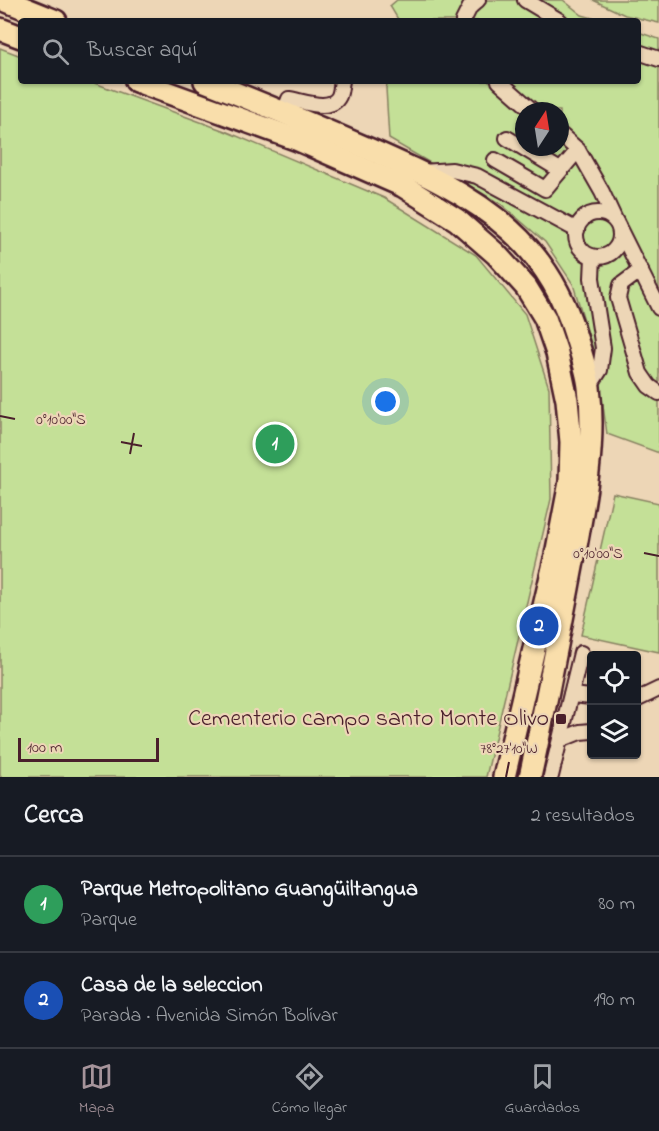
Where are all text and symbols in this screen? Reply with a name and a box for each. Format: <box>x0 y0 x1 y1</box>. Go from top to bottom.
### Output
search box <box>18 18 641 84</box>
icon: search <box>39 35 72 68</box>
text: Buscar aquí <box>87 35 197 67</box>
north arrow <box>515 102 569 156</box>
your location <box>371 387 400 416</box>
text: 0°10'00"S <box>36 409 86 431</box>
pin: 1 <box>256 422 294 466</box>
text: 0°10'00"S <box>573 543 623 565</box>
pin: 2 <box>520 604 558 648</box>
map controls <box>587 651 641 759</box>
button: locate <box>587 651 641 705</box>
place label: Cementerio campo santo Monte Olivo <box>188 702 549 737</box>
button: layers <box>587 705 641 759</box>
marker: Cementerio campo santo Monte Olivo <box>554 712 568 726</box>
scale bar <box>18 735 159 762</box>
text: 100 m <box>27 736 62 760</box>
text: 78°27'10"W <box>480 738 538 760</box>
text: Cerca <box>24 797 84 835</box>
text: 2 resultados <box>531 802 635 831</box>
text: Parque Metropolitano Guangüiltangua <box>81 874 418 906</box>
text: 1 <box>40 890 47 919</box>
text: 80 m <box>598 890 635 919</box>
text: Parque <box>81 906 137 935</box>
text: Casa de la seleccion <box>81 970 263 1002</box>
text: 2 <box>39 986 48 1015</box>
text: 190 m <box>593 986 635 1015</box>
text: Parada · Avenida Simón Bolívar <box>81 1002 338 1031</box>
tab: Mapa <box>79 1060 114 1120</box>
tab: Cómo llegar <box>272 1060 347 1120</box>
tab: Guardados <box>504 1060 580 1120</box>

